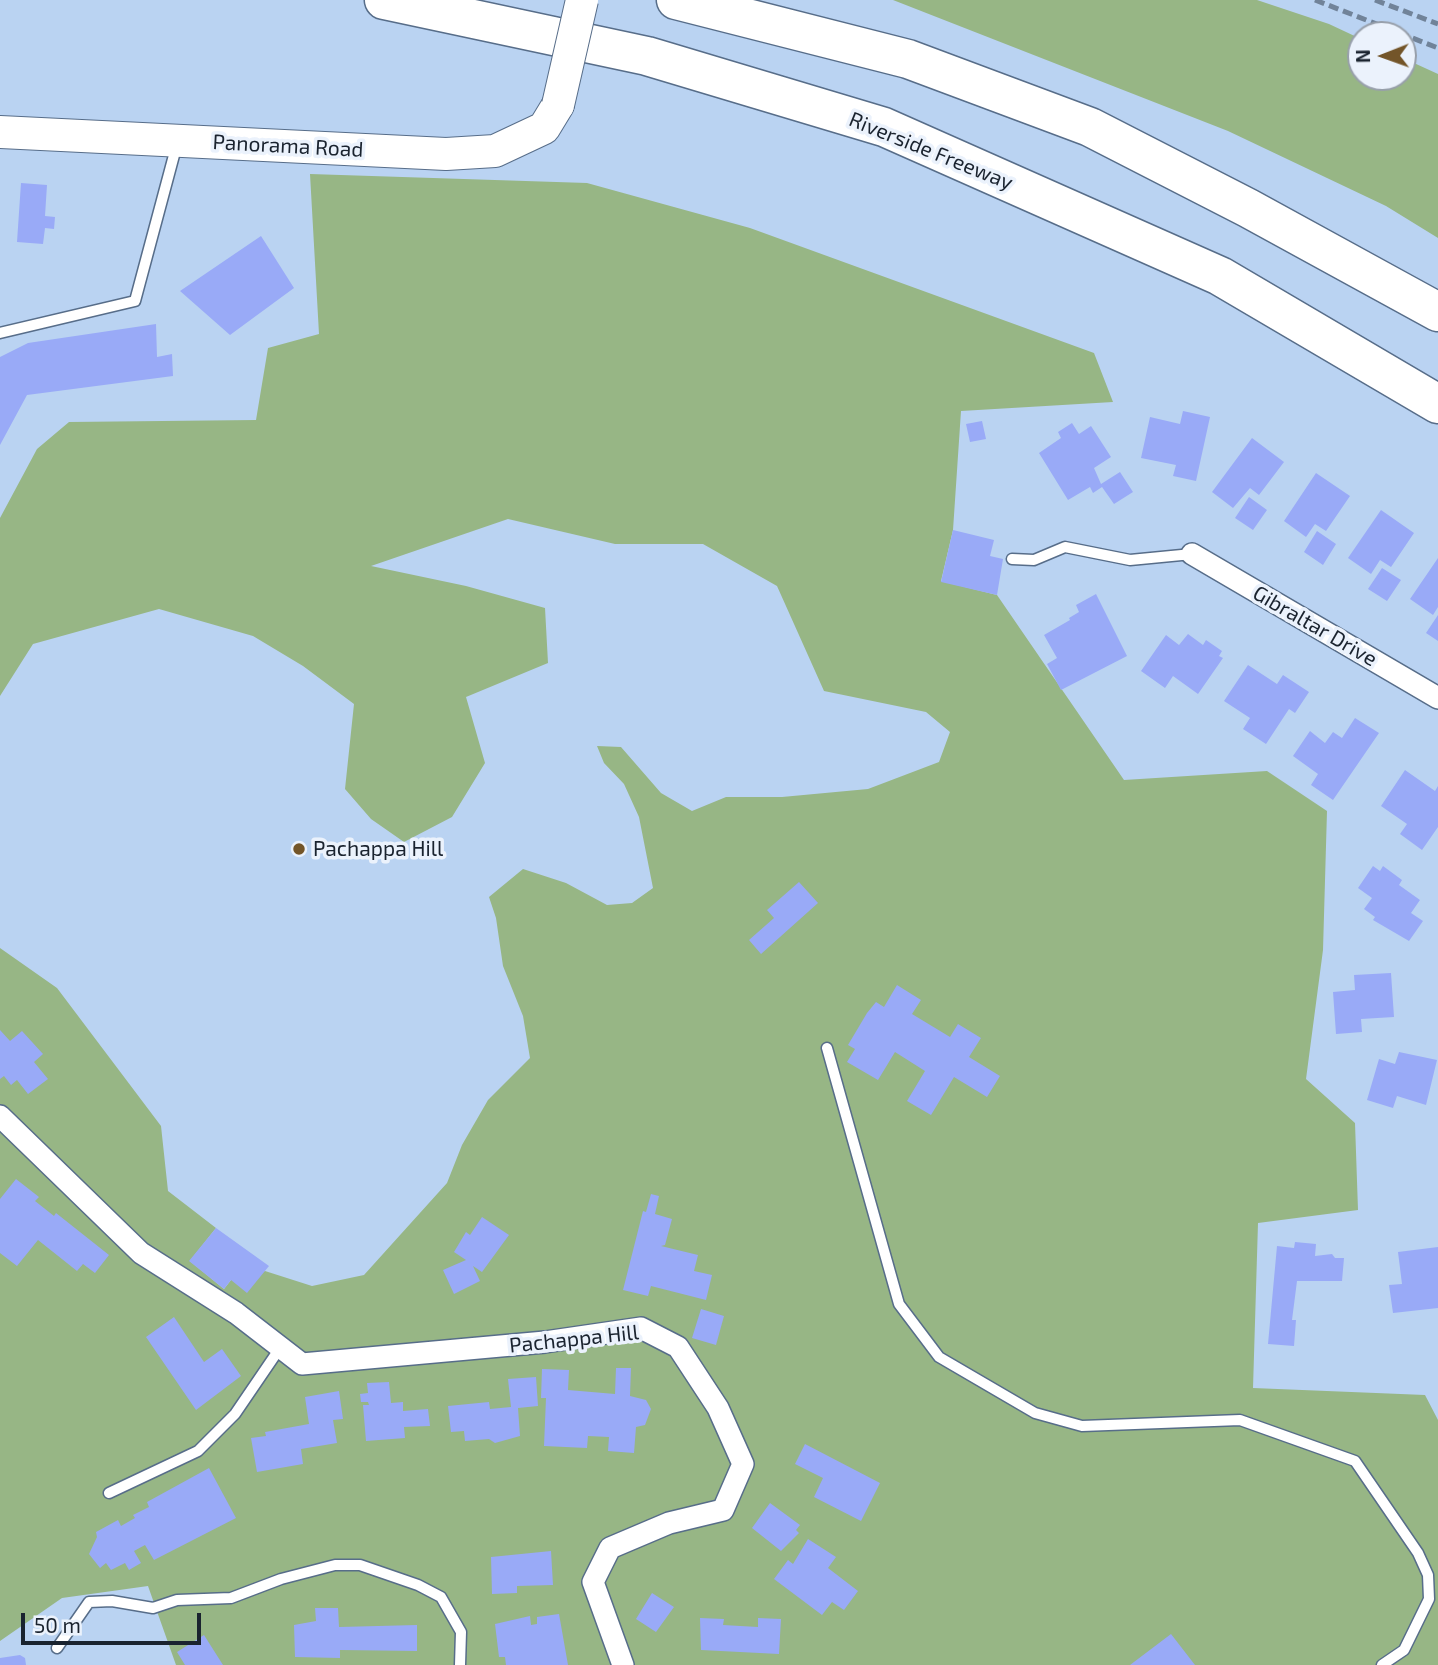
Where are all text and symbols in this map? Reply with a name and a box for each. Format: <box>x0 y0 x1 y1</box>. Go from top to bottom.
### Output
north arrow <box>1347 21 1417 91</box>
text: N <box>1351 49 1374 63</box>
street label: Riverside Freeway <box>845 107 1017 195</box>
street label: Panorama Road <box>212 129 364 163</box>
street label: Gibraltar Drive <box>1249 580 1381 672</box>
place label: Pachappa Hill <box>313 836 443 862</box>
marker: Pachappa Hill <box>291 841 307 857</box>
street label: Pachappa Hill <box>508 1320 640 1358</box>
scale bar <box>24 1598 205 1642</box>
text: 50 m <box>34 1612 81 1637</box>

